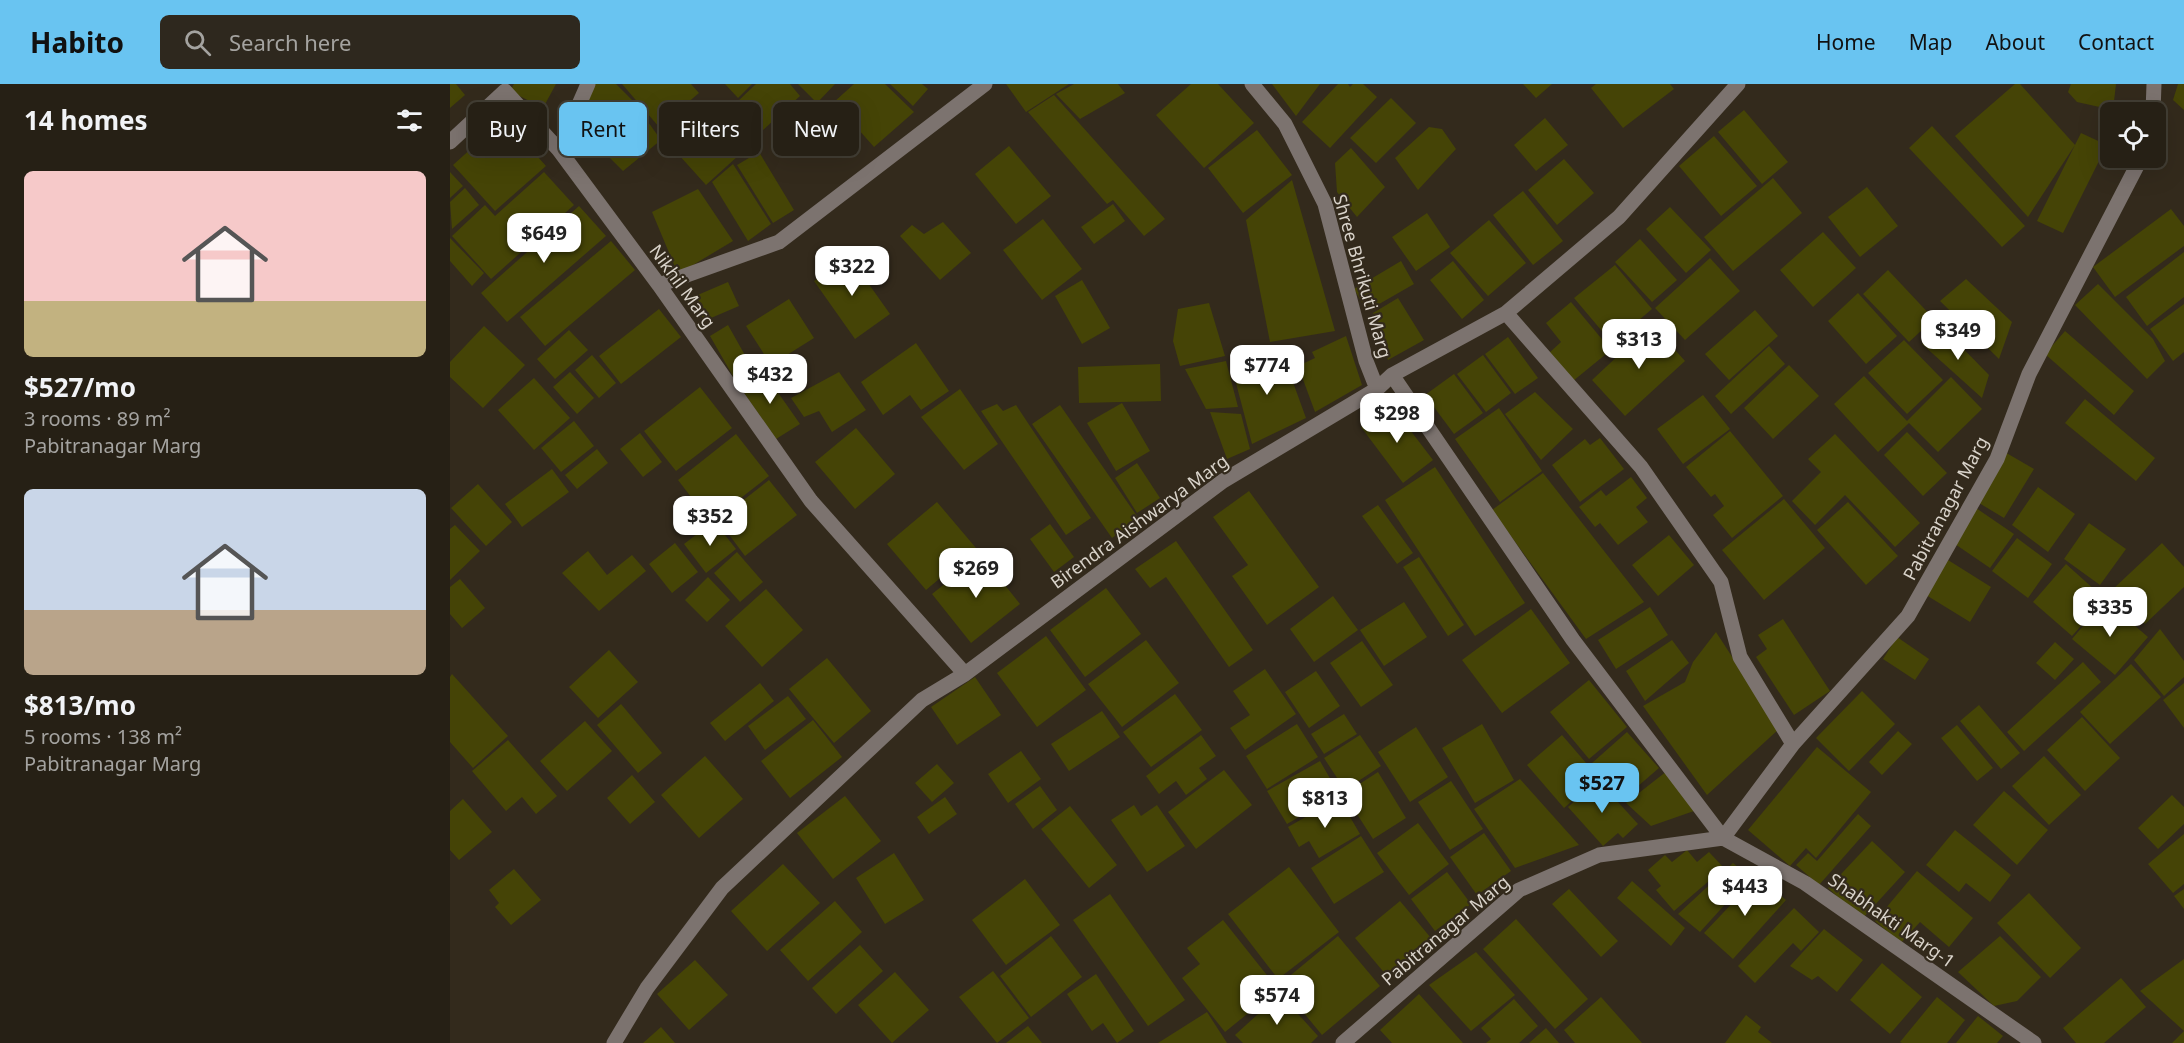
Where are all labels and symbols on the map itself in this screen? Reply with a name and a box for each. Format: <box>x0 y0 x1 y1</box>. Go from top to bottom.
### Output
street label: Shree Bhrikuti Marg <box>1328 191 1398 361</box>
pin: $649 <box>508 213 580 264</box>
street label: Nikhil Marg <box>645 239 721 333</box>
pin: $322 <box>816 246 888 297</box>
pin: $349 <box>1922 310 1994 361</box>
pin: $313 <box>1603 319 1675 370</box>
pin: $774 <box>1231 345 1303 396</box>
pin: $432 <box>734 354 806 405</box>
pin: $298 <box>1361 393 1433 444</box>
street label: Pabitranagar Marg <box>1897 432 1993 584</box>
street label: Birendra Aishwarya Marg <box>1045 448 1233 594</box>
pin: $352 <box>674 496 746 547</box>
pin: $269 <box>940 548 1012 599</box>
pin: $335 <box>2074 587 2146 638</box>
pin: $527 <box>1566 763 1638 814</box>
pin: $813 <box>1289 778 1361 829</box>
pin: $443 <box>1709 866 1781 917</box>
street label: Shabhakti Marg-1 <box>1824 867 1960 973</box>
street label: Pabitranagar Marg <box>1376 870 1514 990</box>
pin: $574 <box>1241 975 1313 1026</box>

